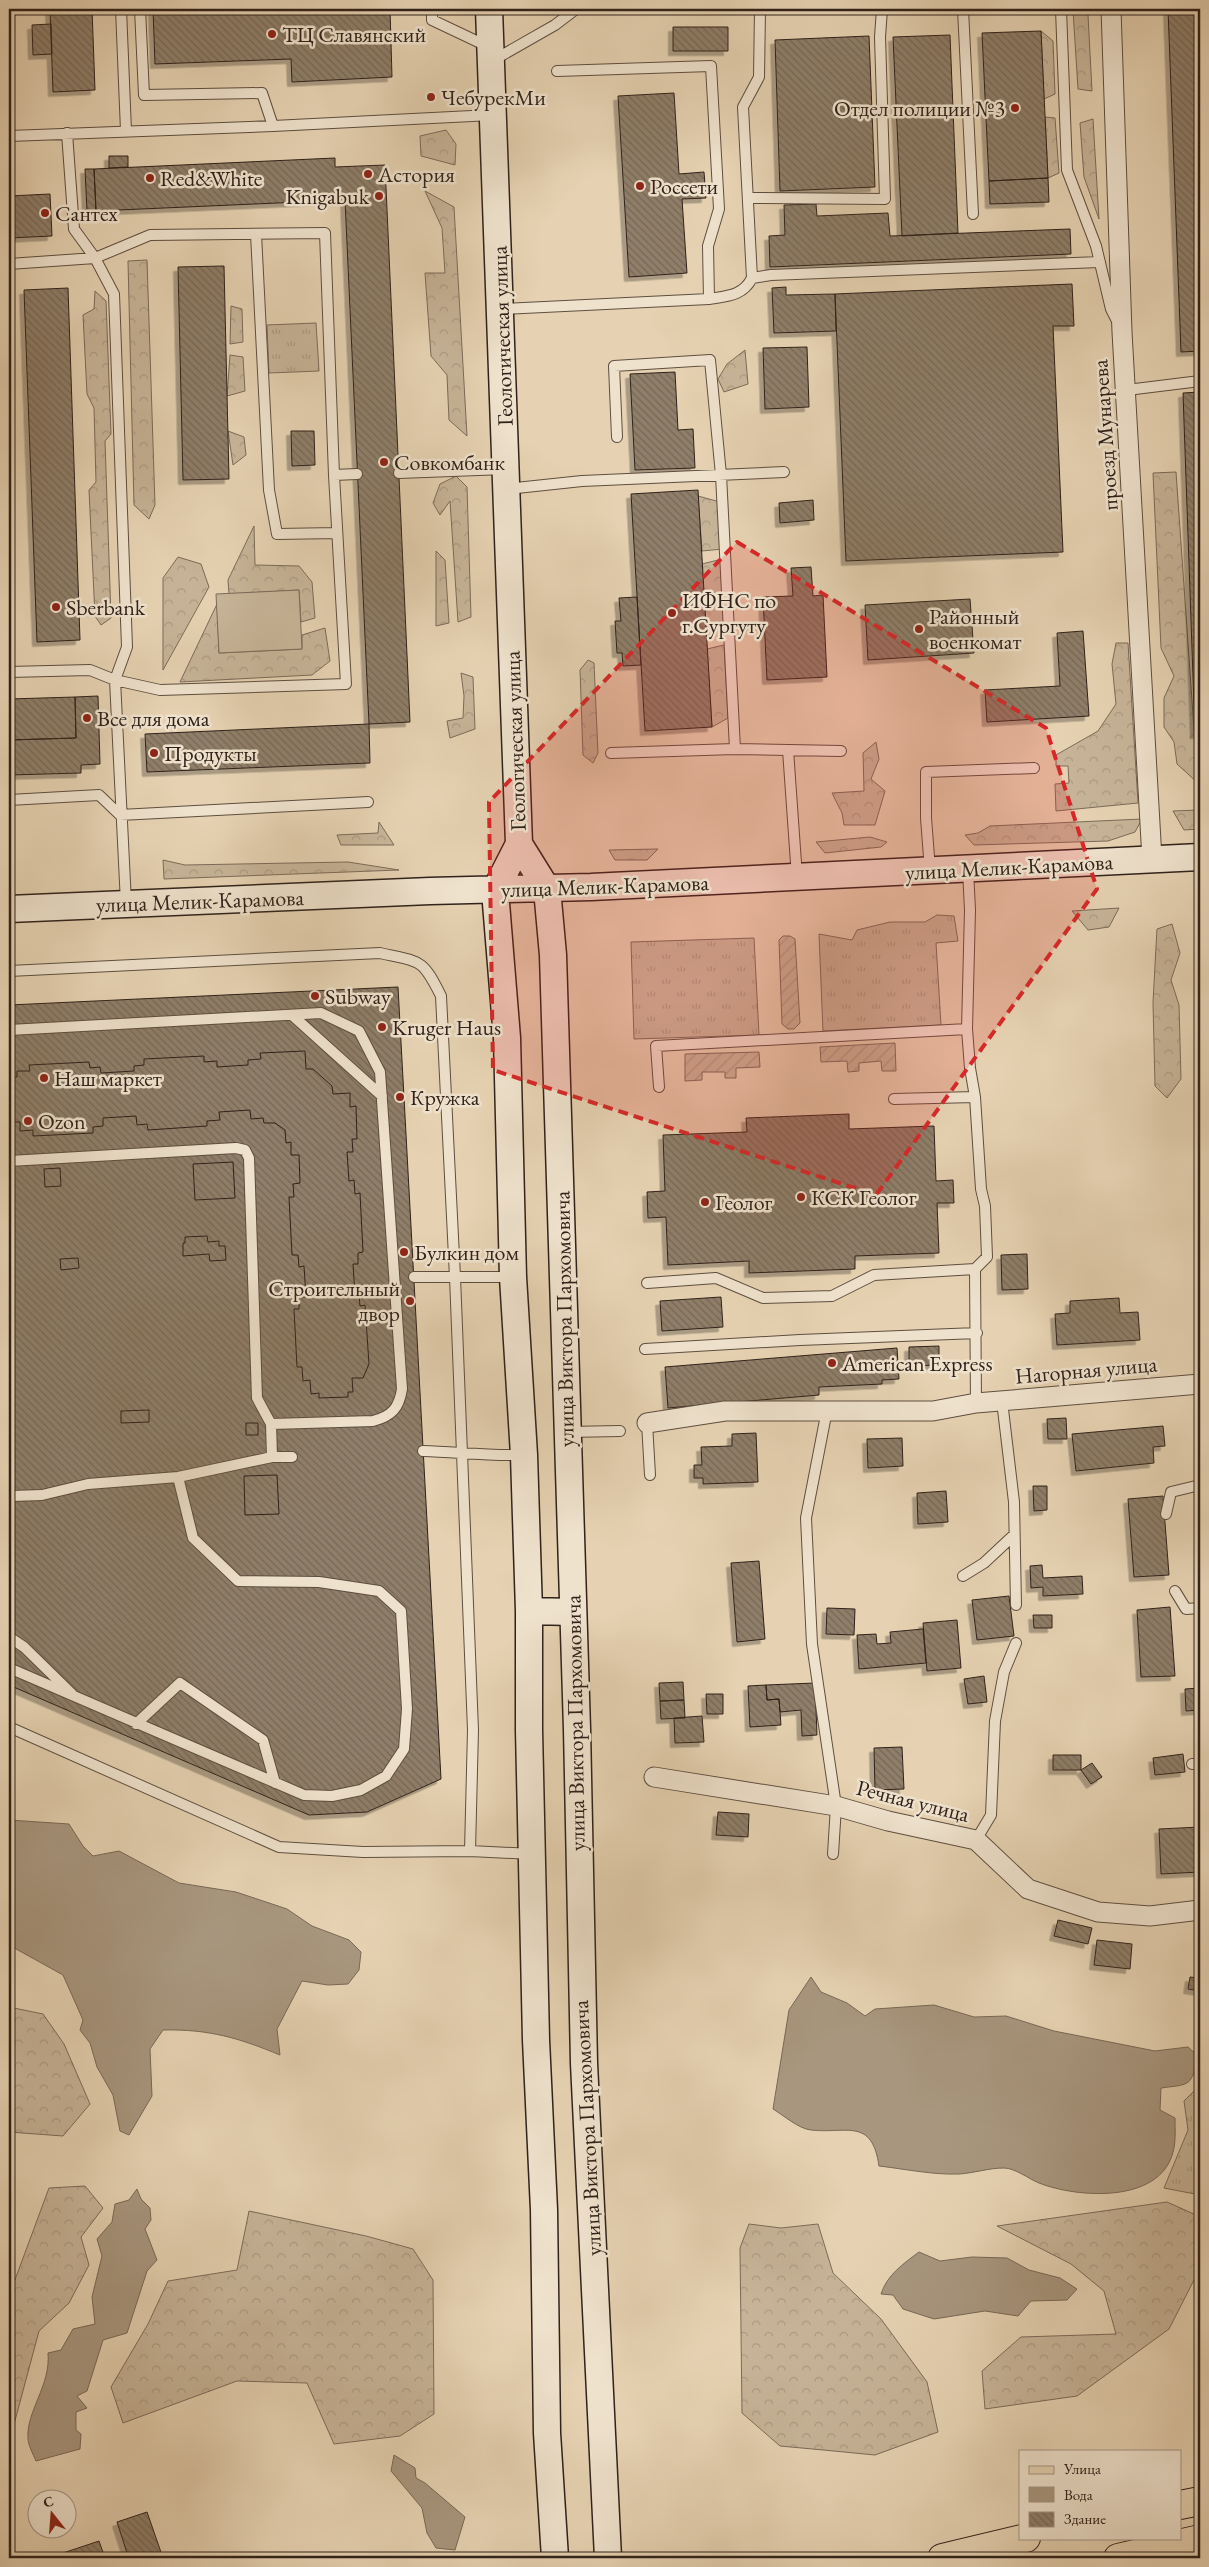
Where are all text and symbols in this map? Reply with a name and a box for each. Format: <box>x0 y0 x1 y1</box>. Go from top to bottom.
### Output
place label: ТЦ Славянский <box>282 20 426 49</box>
marker: ТЦ Славянский <box>266 28 278 40</box>
place label: ЧебурекМи <box>441 83 546 112</box>
marker: ЧебурекМи <box>425 91 437 103</box>
place label: Отдел полиции №3 <box>834 94 1005 123</box>
marker: Отдел полиции №3 <box>1009 102 1021 114</box>
place label: Астория <box>377 160 455 189</box>
place label: Red&White <box>160 164 263 193</box>
marker: Астория <box>362 168 374 180</box>
marker: Red&White <box>144 172 156 184</box>
place label: Россети <box>650 172 719 201</box>
marker: Россети <box>634 180 646 192</box>
place label: Knigabuk <box>285 182 370 211</box>
marker: Knigabuk <box>373 190 385 202</box>
place label: Сантех <box>55 199 118 228</box>
marker: Сантех <box>39 207 51 219</box>
street label: Геологическая улица <box>484 245 520 427</box>
street label: проезд Мунарева <box>1085 358 1125 512</box>
place label: Совкомбанк <box>394 448 506 477</box>
marker: Совкомбанк <box>378 456 390 468</box>
place label: ИФНС по г.Сургуту <box>682 586 776 640</box>
place label: Sberbank <box>66 593 146 622</box>
marker: Sberbank <box>50 601 62 613</box>
place label: Районный военкомат <box>929 602 1022 656</box>
marker: ИФНС по г.Сургуту <box>666 607 678 619</box>
marker: Районный военкомат <box>913 623 925 635</box>
street label: Геологическая улица <box>497 650 533 832</box>
place label: Все для дома <box>97 704 210 733</box>
marker: Все для дома <box>81 712 93 724</box>
place label: Продукты <box>164 739 257 768</box>
marker: Продукты <box>148 747 160 759</box>
street label: улица Мелик-Карамова <box>904 847 1114 887</box>
street label: улица Мелик-Карамова <box>500 868 710 904</box>
street label: улица Мелик-Карамова <box>95 883 305 919</box>
place label: Subway <box>325 982 391 1011</box>
marker: Subway <box>309 990 321 1002</box>
place label: Kruger Haus <box>392 1013 501 1042</box>
marker: Kruger Haus <box>376 1021 388 1033</box>
place label: Наш маркет <box>54 1064 162 1093</box>
marker: Наш маркет <box>38 1072 50 1084</box>
place label: Кружка <box>410 1083 480 1112</box>
marker: Кружка <box>394 1091 406 1103</box>
place label: Ozon <box>38 1107 86 1136</box>
marker: Ozon <box>22 1115 34 1127</box>
place label: КСК Геолог <box>811 1183 917 1212</box>
place label: Геолог <box>715 1188 773 1217</box>
street label: улица Виктора Пархомовича <box>547 1190 581 1447</box>
marker: КСК Геолог <box>795 1191 807 1203</box>
marker: Геолог <box>699 1196 711 1208</box>
place label: Булкин дом <box>414 1238 519 1267</box>
marker: Булкин дом <box>398 1246 410 1258</box>
place label: Строительный двор <box>268 1274 400 1328</box>
marker: Строительный двор <box>404 1295 416 1307</box>
place label: American Express <box>841 1349 993 1378</box>
street label: Нагорная улица <box>1014 1349 1158 1391</box>
marker: American Express <box>826 1357 838 1369</box>
street label: улица Виктора Пархомовича <box>558 1594 592 1851</box>
street label: Речная улица <box>854 1773 973 1829</box>
street label: улица Виктора Пархомовича <box>566 1999 608 2257</box>
legend <box>1019 2450 1182 2540</box>
text: Улица <box>1063 2459 1101 2478</box>
text: Вода <box>1064 2485 1093 2504</box>
north arrow <box>28 2490 78 2540</box>
text: С <box>41 2491 56 2512</box>
text: Здание <box>1064 2509 1106 2528</box>

